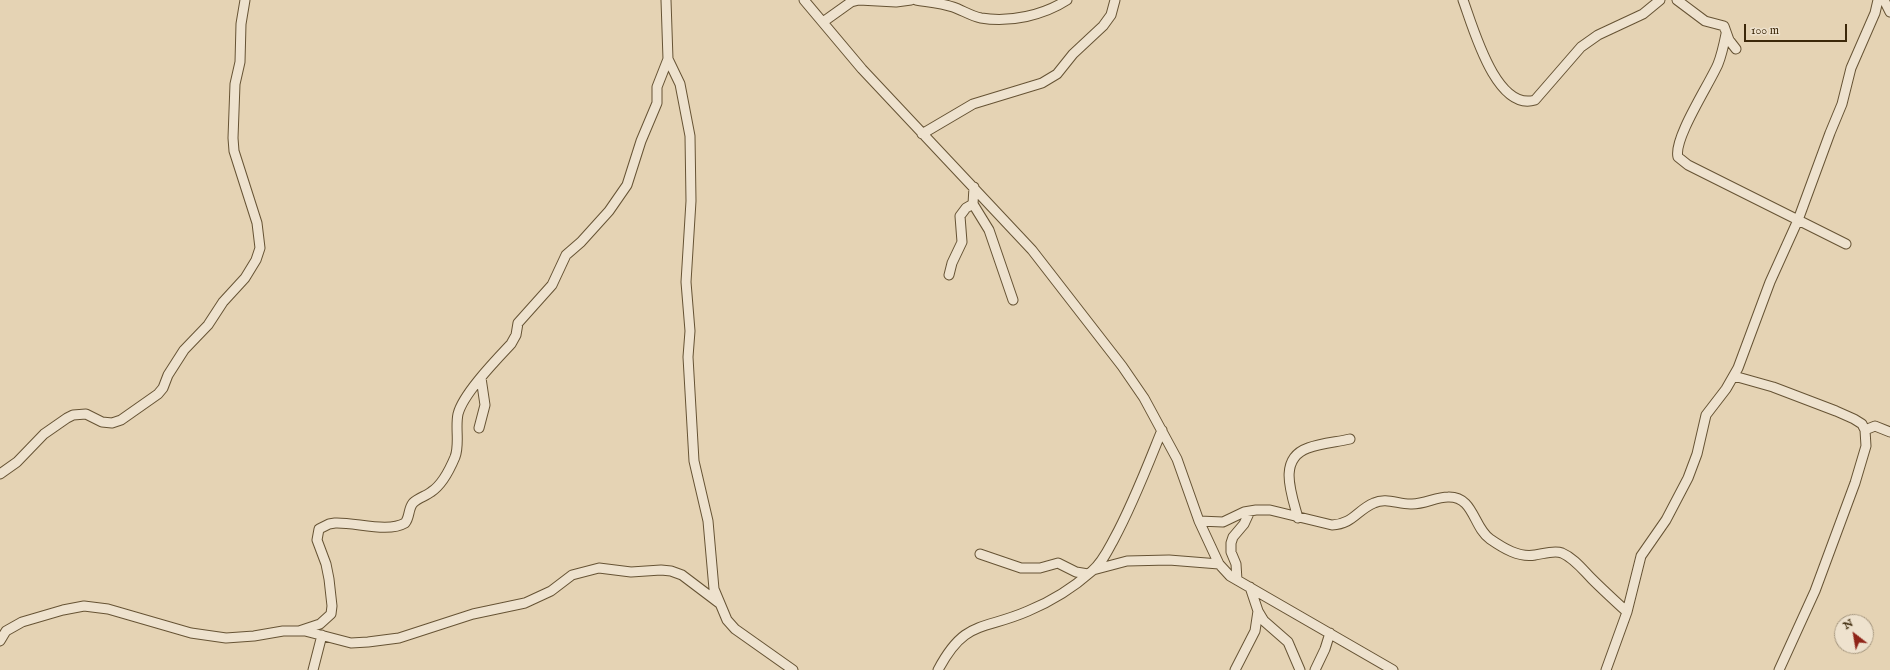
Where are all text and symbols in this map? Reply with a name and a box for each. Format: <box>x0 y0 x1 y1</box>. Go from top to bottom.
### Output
scale bar <box>1746 16 1849 42</box>
text: 100 m <box>1751 23 1779 38</box>
north arrow <box>1834 614 1874 654</box>
text: N <box>1841 616 1856 633</box>

